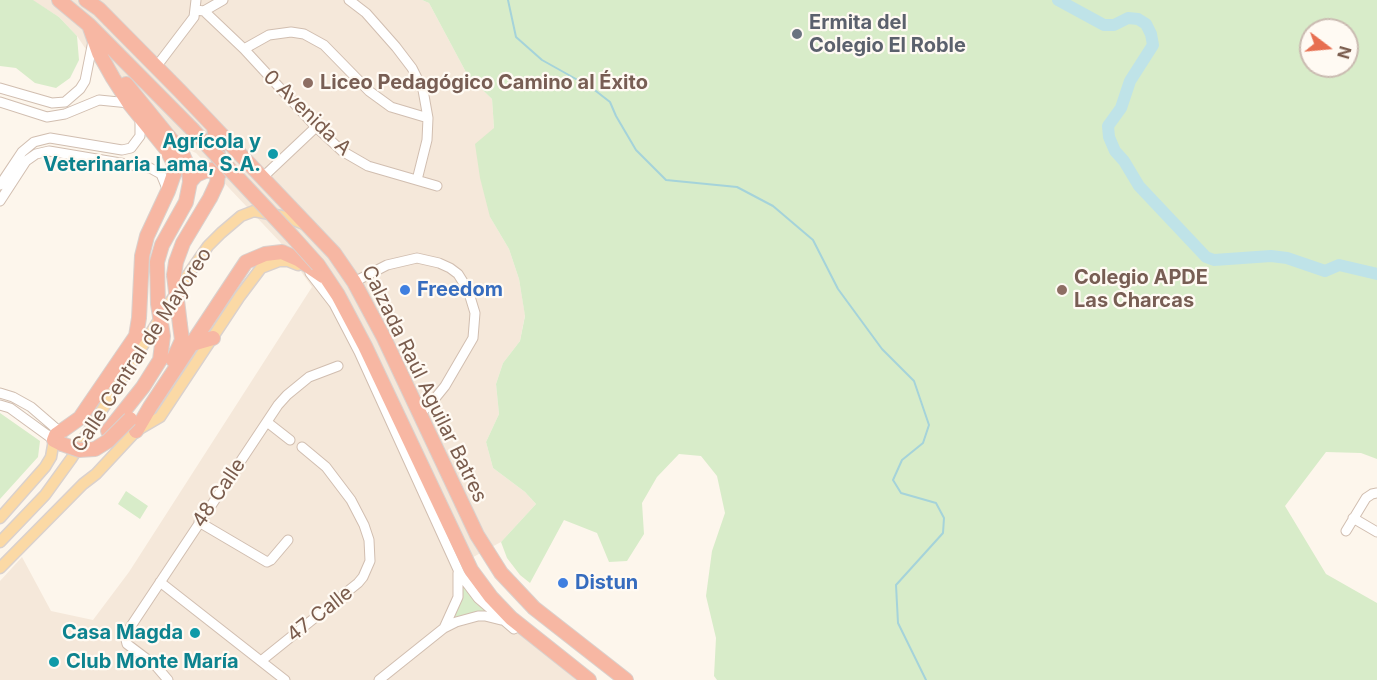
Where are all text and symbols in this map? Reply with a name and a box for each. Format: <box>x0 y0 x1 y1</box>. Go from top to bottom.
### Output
place label: Ermita del Colegio El Roble <box>809 11 966 58</box>
north arrow <box>1299 18 1359 78</box>
marker: Ermita del Colegio El Roble <box>790 27 804 41</box>
text: N <box>1333 44 1356 61</box>
street label: 0 Avenida A <box>258 65 356 161</box>
place label: Liceo Pedagógico Camino al Éxito <box>320 71 648 95</box>
marker: Liceo Pedagógico Camino al Éxito <box>301 76 315 90</box>
place label: Agrícola y Veterinaria Lama, S.A. <box>43 130 261 177</box>
marker: Agrícola y Veterinaria Lama, S.A. <box>266 147 280 161</box>
street label: Calle Central de Mayoreo <box>67 243 217 457</box>
street label: Calzada Raúl Aguilar Batres <box>356 262 492 506</box>
place label: Colegio APDE Las Charcas <box>1074 266 1208 313</box>
place label: Freedom <box>417 278 503 302</box>
marker: Freedom <box>398 283 412 297</box>
marker: Colegio APDE Las Charcas <box>1055 283 1069 297</box>
street label: 48 Calle <box>187 454 251 532</box>
place label: Distun <box>575 571 638 595</box>
marker: Distun <box>556 576 570 590</box>
street label: 47 Calle <box>282 581 358 647</box>
place label: Casa Magda <box>62 621 183 645</box>
marker: Casa Magda <box>188 626 202 640</box>
place label: Club Monte María <box>66 650 239 674</box>
marker: Club Monte María <box>47 655 61 669</box>

